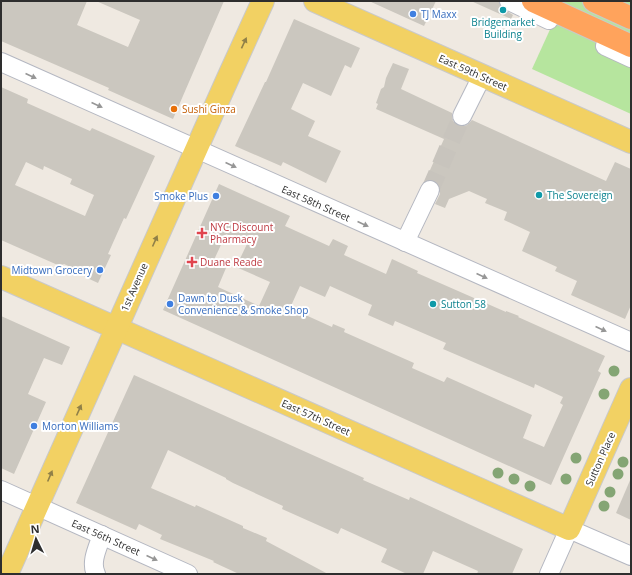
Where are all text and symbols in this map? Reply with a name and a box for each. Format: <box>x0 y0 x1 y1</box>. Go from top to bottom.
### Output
marker: Bridgemarket Building <box>498 5 508 15</box>
place label: TJ Maxx <box>421 7 458 21</box>
marker: TJ Maxx <box>408 9 418 19</box>
place label: Bridgemarket Building <box>471 15 535 41</box>
one-way arrow <box>241 37 247 48</box>
street label: East 59th Street <box>436 51 510 94</box>
one-way arrow <box>26 73 38 79</box>
one-way arrow <box>92 102 103 108</box>
place label: Sushi Ginza <box>182 102 236 116</box>
marker: Sushi Ginza <box>169 104 179 114</box>
one-way arrow <box>226 162 237 168</box>
street label: East 58th Street <box>279 182 353 225</box>
place label: The Sovereign <box>547 188 613 202</box>
place label: Smoke Plus <box>154 189 208 203</box>
marker: The Sovereign <box>534 190 544 200</box>
marker: Smoke Plus <box>211 191 221 201</box>
place label: NYC Discount Pharmacy <box>210 220 274 246</box>
one-way arrow <box>357 220 369 227</box>
marker: NYC Discount Pharmacy <box>197 228 207 238</box>
one-way arrow <box>152 235 158 247</box>
place label: Duane Reade <box>200 255 263 269</box>
marker: Duane Reade <box>187 257 197 267</box>
street label: 1st Avenue <box>117 260 151 313</box>
place label: Midtown Grocery <box>11 263 93 277</box>
marker: Midtown Grocery <box>95 265 105 275</box>
one-way arrow <box>476 274 488 280</box>
place label: Dawn to Dusk Convenience & Smoke Shop <box>178 291 308 317</box>
place label: Sutton 58 <box>441 297 486 311</box>
marker: Dawn to Dusk Convenience & Smoke Shop <box>165 299 175 309</box>
marker: Sutton 58 <box>428 299 438 309</box>
one-way arrow <box>595 326 606 332</box>
street label: East 57th Street <box>279 396 353 439</box>
one-way arrow <box>76 404 83 416</box>
place label: Morton Williams <box>42 419 119 433</box>
marker: Morton Williams <box>29 421 39 431</box>
street label: Sutton Place <box>582 429 618 488</box>
one-way arrow <box>47 470 54 482</box>
street label: East 56th Street <box>69 516 143 559</box>
north arrow <box>16 519 56 559</box>
text: N <box>30 521 40 536</box>
one-way arrow <box>146 555 158 561</box>

